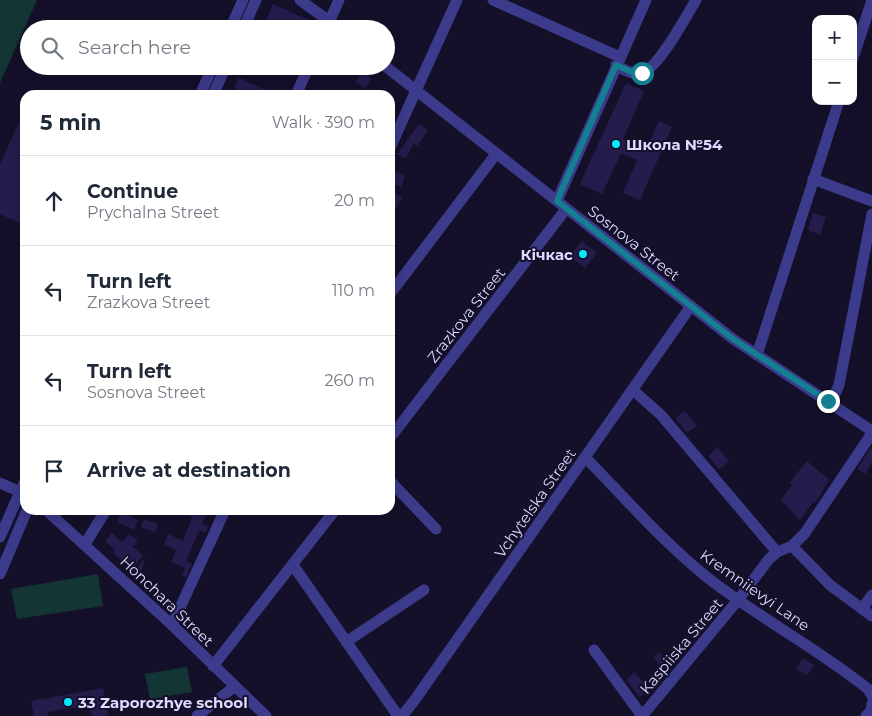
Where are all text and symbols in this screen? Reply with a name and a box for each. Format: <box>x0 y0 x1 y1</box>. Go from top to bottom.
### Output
map controls <box>812 15 857 105</box>
button: + <box>812 15 857 60</box>
search box <box>20 20 395 75</box>
icon: search <box>38 34 66 62</box>
text: Search here <box>78 36 191 59</box>
button: − <box>812 60 857 105</box>
route start <box>631 62 654 85</box>
text: 5 min <box>40 110 101 135</box>
text: Walk · 390 m <box>272 113 375 132</box>
place label: Школа №54 <box>626 135 723 154</box>
marker: Школа №54 <box>610 138 622 150</box>
text: Continue <box>87 180 178 203</box>
icon: ahead <box>40 187 68 215</box>
text: 20 m <box>334 191 375 210</box>
street label: Sosnova Street <box>584 201 684 285</box>
text: Prychalna Street <box>87 203 219 222</box>
place label: Кічкас <box>521 245 573 264</box>
marker: Кічкас <box>577 248 589 260</box>
street label: Zrazkova Street <box>423 264 509 366</box>
text: Turn left <box>87 270 172 293</box>
icon: left <box>40 277 68 305</box>
text: 110 m <box>332 281 375 300</box>
text: Zrazkova Street <box>87 293 210 312</box>
text: Turn left <box>87 360 172 383</box>
icon: left <box>40 367 68 395</box>
text: 260 m <box>324 371 375 390</box>
text: Sosnova Street <box>87 383 206 402</box>
route end <box>817 390 840 413</box>
street label: Vchytelska Street <box>490 445 580 561</box>
icon: arrive <box>40 457 68 485</box>
text: Arrive at destination <box>87 459 291 482</box>
street label: Kremniievyi Lane <box>697 545 813 635</box>
street label: Honchara Street <box>116 552 218 650</box>
street label: Kaspiiska Street <box>635 594 727 698</box>
place label: 33 Zaporozhye school <box>77 693 248 712</box>
marker: 33 Zaporozhye school <box>62 696 74 708</box>

